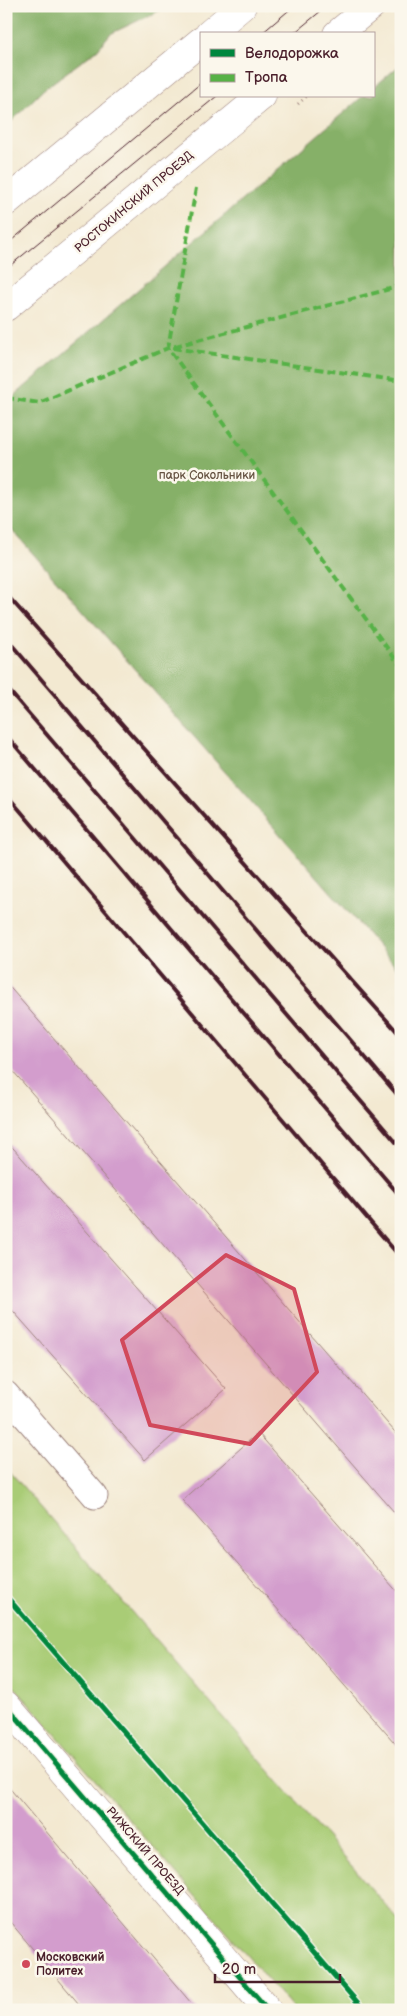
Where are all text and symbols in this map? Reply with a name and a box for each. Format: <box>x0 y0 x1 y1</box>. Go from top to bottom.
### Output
legend <box>200 32 374 98</box>
text: Велодорожка <box>245 44 339 63</box>
text: Тропа <box>245 68 288 87</box>
street label: РОСТОКИНСКИЙ ПРОЕЗД <box>72 148 197 256</box>
park label: парк Сокольники <box>159 468 255 483</box>
street label: РИЖСКИЙ ПРОЕЗД <box>103 1804 188 1899</box>
place label: Московский Политех <box>36 1950 105 1979</box>
scale bar <box>215 1951 340 1983</box>
marker: Московский Политех <box>20 1958 32 1970</box>
text: 20 m <box>222 1960 256 1979</box>

